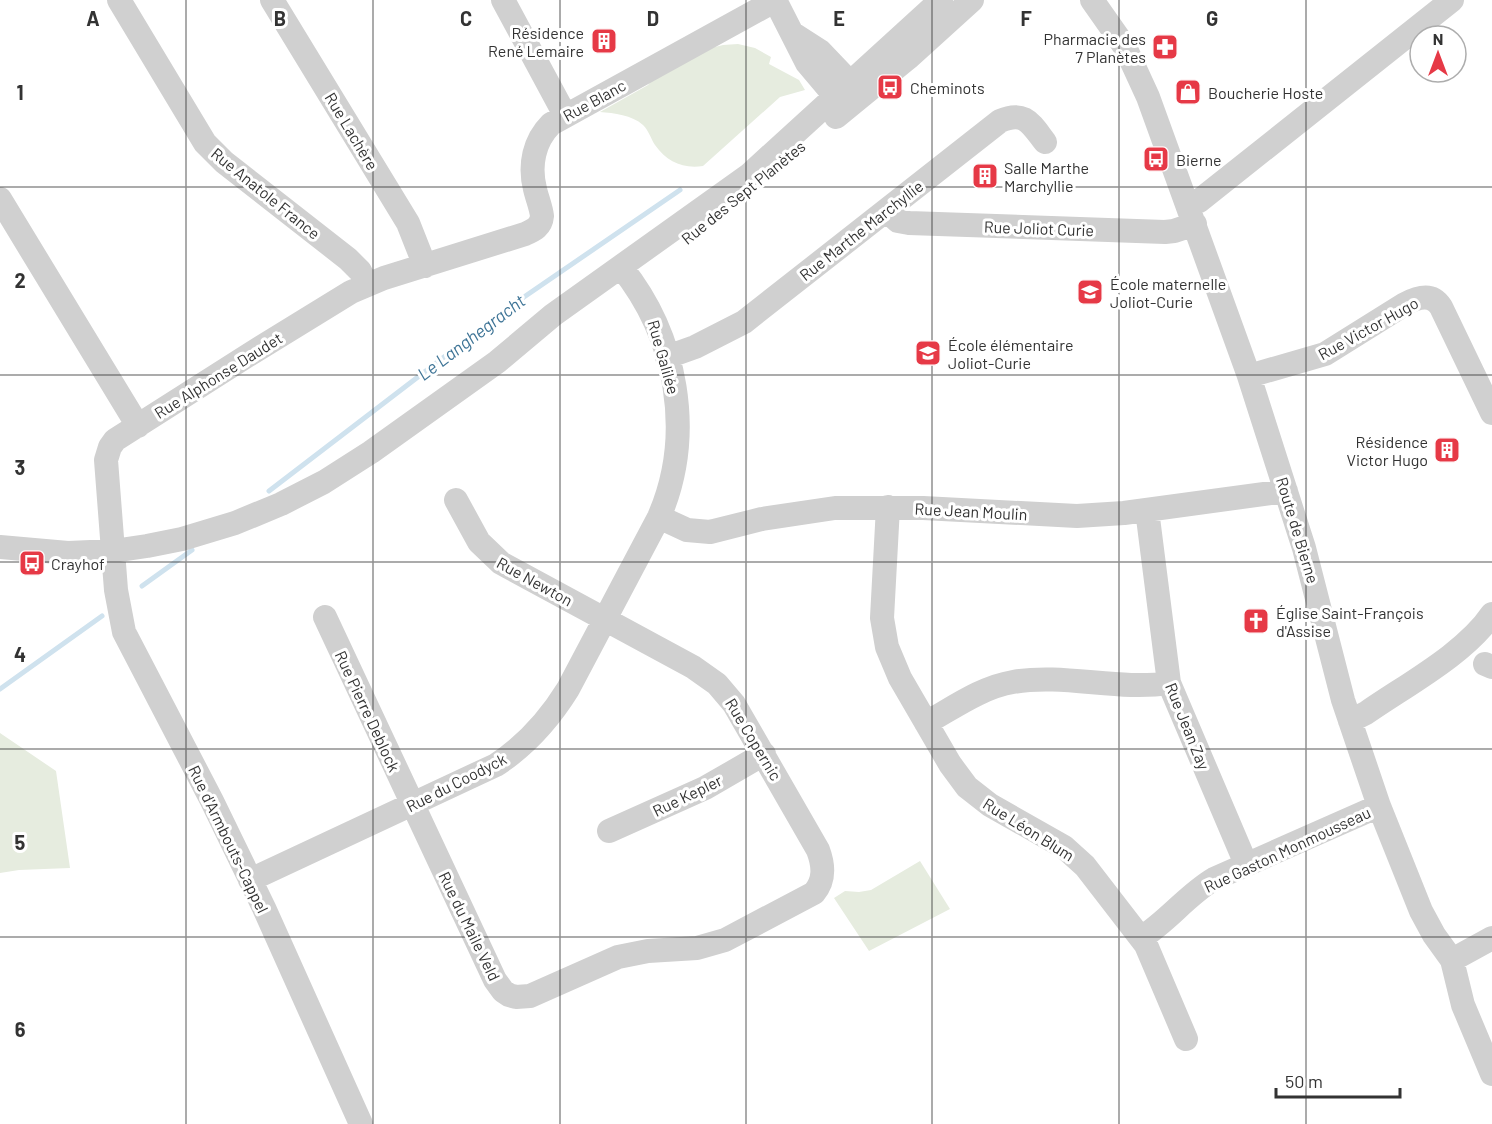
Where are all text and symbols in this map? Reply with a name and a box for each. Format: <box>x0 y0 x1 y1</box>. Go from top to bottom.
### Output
text: A <box>86 6 100 30</box>
text: B <box>274 6 286 30</box>
text: C <box>460 6 472 30</box>
text: D <box>647 6 659 30</box>
text: E <box>833 6 845 30</box>
text: F <box>1020 6 1032 30</box>
text: G <box>1206 6 1218 30</box>
place label: Résidence René Lemaire <box>488 23 584 60</box>
north arrow <box>1408 24 1468 84</box>
building icon: Résidence René Lemaire <box>589 26 619 56</box>
place label: Pharmacie des 7 Planètes <box>1044 29 1146 66</box>
text: N <box>1433 29 1443 48</box>
pharmacy icon: Pharmacie des 7 Planètes <box>1150 32 1180 62</box>
bus stop icon: Cheminots <box>875 72 905 102</box>
street label: Rue Blanc <box>559 75 629 125</box>
shop icon: Boucherie Hoste <box>1173 77 1203 107</box>
place label: Cheminots <box>910 78 985 97</box>
text: 1 <box>16 80 24 104</box>
place label: Boucherie Hoste <box>1208 83 1323 102</box>
street label: Rue Lachère <box>321 89 383 173</box>
street label: Rue des Sept Planètes <box>677 136 809 248</box>
street label: Rue Anatole France <box>208 143 324 243</box>
bus stop icon: Bierne <box>1141 144 1171 174</box>
place label: Bierne <box>1176 150 1222 169</box>
place label: Salle Marthe Marchyllie <box>1004 158 1089 195</box>
building icon: Salle Marthe Marchyllie <box>970 161 1000 191</box>
street label: Rue Marthe Marchyllie <box>796 176 926 284</box>
street label: Rue Joliot Curie <box>984 217 1094 239</box>
text: 2 <box>14 268 26 292</box>
place label: École maternelle Joliot-Curie <box>1110 274 1226 311</box>
school or university icon: École maternelle Joliot-Curie <box>1075 277 1105 307</box>
water label: Le Langhegracht <box>413 289 530 385</box>
street label: Rue Victor Hugo <box>1315 293 1421 363</box>
street label: Rue Galilée <box>644 318 684 396</box>
street label: Rue Alphonse Daudet <box>151 328 285 422</box>
place label: École élémentaire Joliot-Curie <box>948 335 1073 372</box>
school or university icon: École élémentaire Joliot-Curie <box>913 338 943 368</box>
place label: Résidence Victor Hugo <box>1347 432 1428 469</box>
building icon: Résidence Victor Hugo <box>1432 435 1462 465</box>
text: 3 <box>15 455 25 479</box>
street label: Route de Bierne <box>1273 474 1323 586</box>
street label: Rue Jean Moulin <box>914 499 1028 523</box>
bus stop icon: Crayhof <box>17 548 47 578</box>
street label: Rue Newton <box>494 552 576 610</box>
place label: Crayhof <box>51 554 105 573</box>
place label: Église Saint-François d'Assise <box>1276 603 1424 640</box>
church icon: Église Saint-François d'Assise <box>1241 606 1271 636</box>
text: 4 <box>14 642 26 666</box>
street label: Rue Pierre Deblock <box>332 647 404 775</box>
street label: Rue Jean Zay <box>1162 680 1214 773</box>
street label: Rue Copernic <box>722 694 786 784</box>
street label: Rue du Coodyck <box>403 749 509 815</box>
street label: Rue d'Armbouts-Cappel <box>185 762 273 916</box>
street label: Rue Kepler <box>649 770 725 820</box>
street label: Rue Léon Blum <box>980 793 1078 865</box>
street label: Rue Gaston Monmousseau <box>1201 802 1373 896</box>
text: 5 <box>15 830 26 854</box>
street label: Rue du Maile Veld <box>435 868 505 984</box>
text: 6 <box>15 1017 26 1041</box>
scale bar <box>1276 1061 1400 1099</box>
text: 50 m <box>1285 1070 1323 1092</box>

